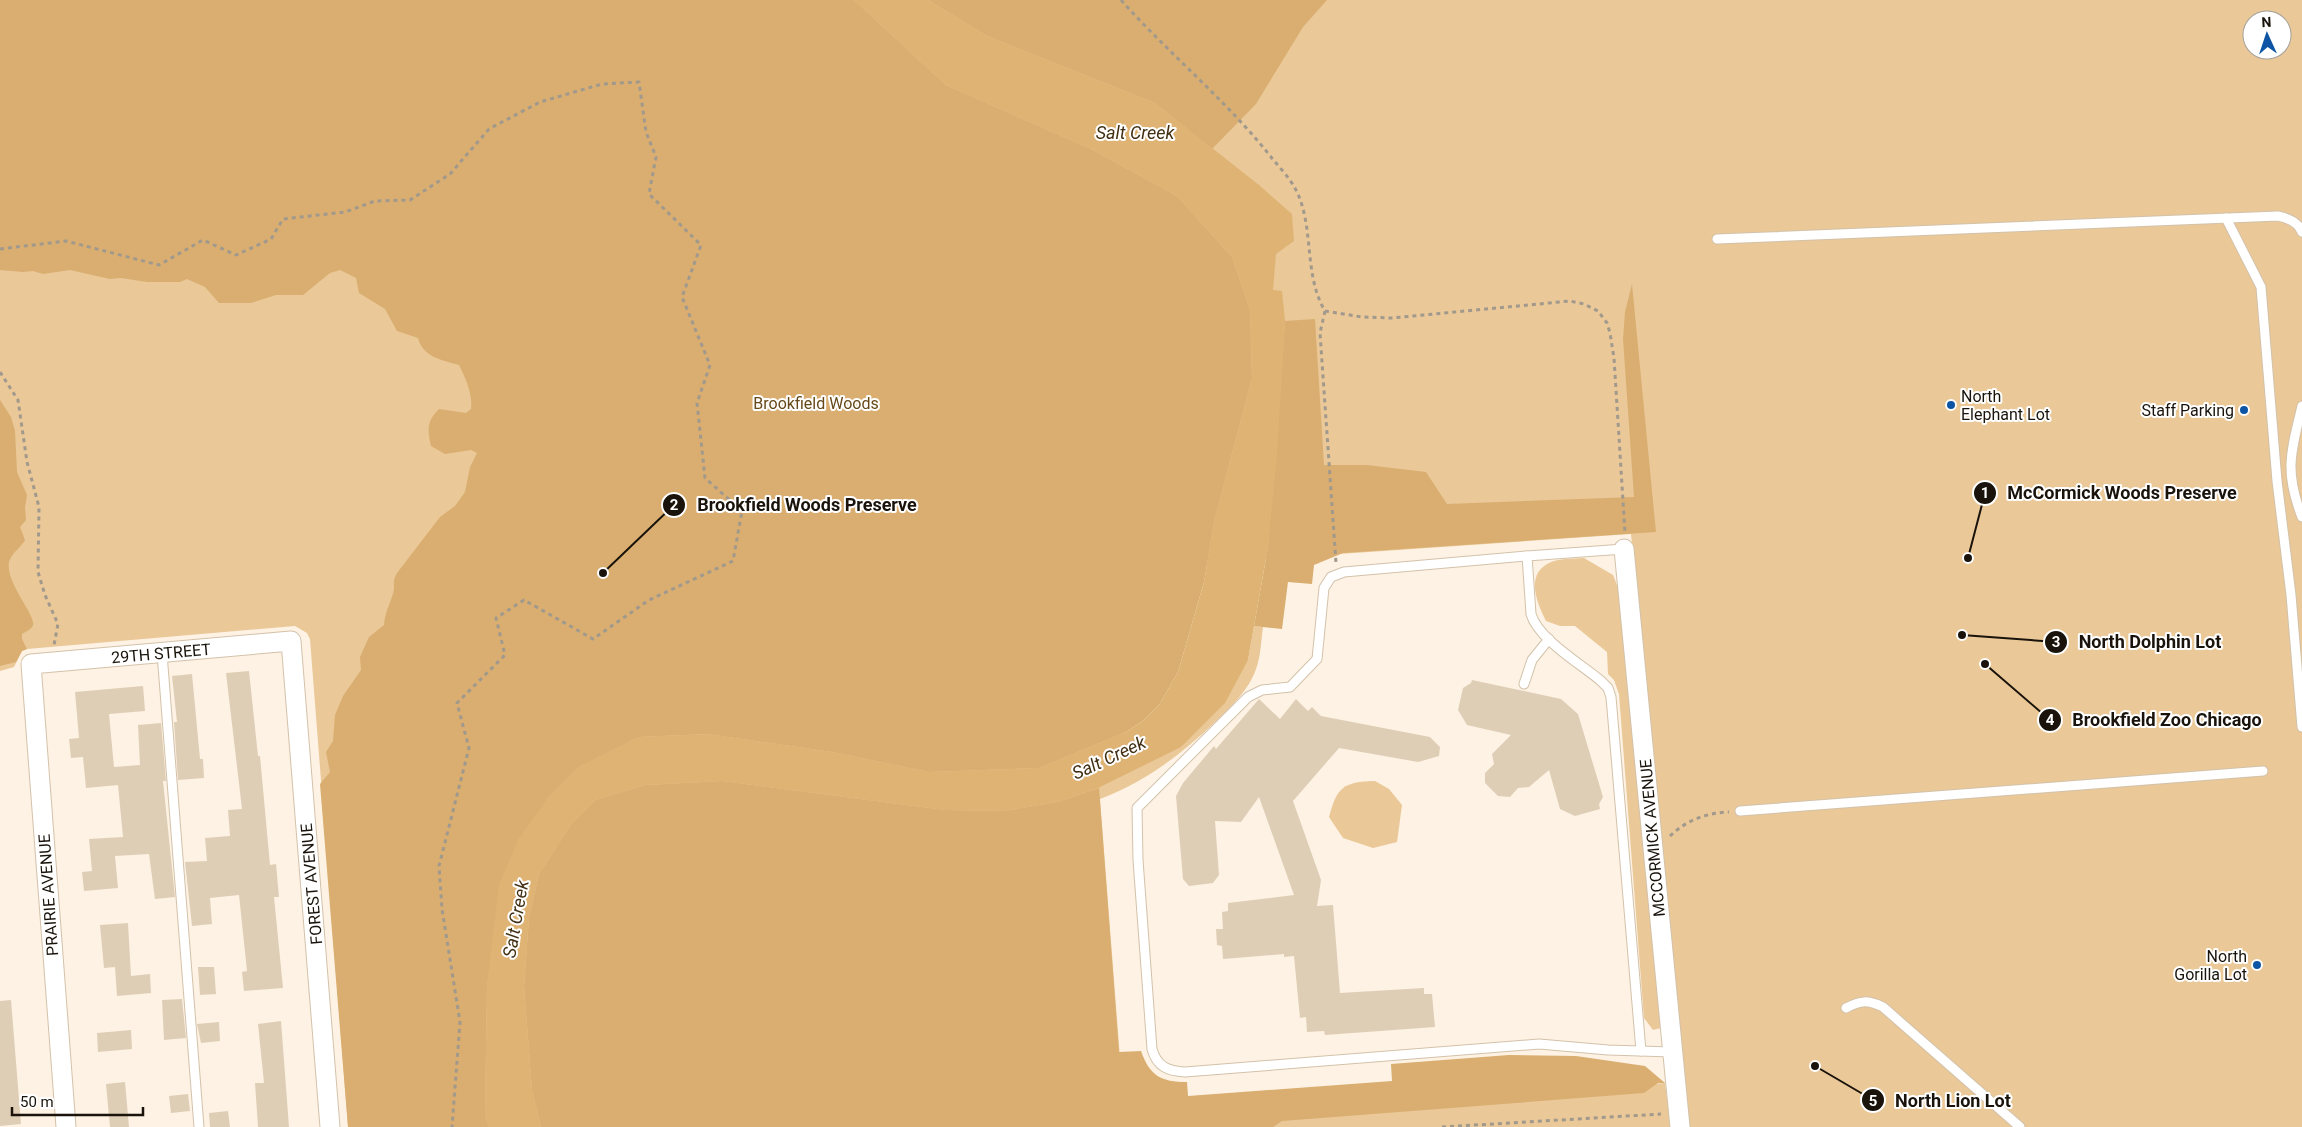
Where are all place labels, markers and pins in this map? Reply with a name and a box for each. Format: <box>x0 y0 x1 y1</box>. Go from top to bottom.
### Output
place label: North Elephant Lot <box>1961 387 2050 424</box>
marker: North Elephant Lot <box>1945 399 1957 411</box>
place label: Staff Parking <box>2142 401 2234 420</box>
marker: Staff Parking <box>2238 404 2250 416</box>
callout: McCormick Woods Preserve <box>1972 477 2246 510</box>
callout: Brookfield Woods Preserve <box>662 488 926 521</box>
callout: North Dolphin Lot <box>2043 626 2231 659</box>
callout: Brookfield Zoo Chicago <box>2037 703 2272 736</box>
place label: North Gorilla Lot <box>2174 947 2247 984</box>
marker: North Gorilla Lot <box>2251 959 2263 971</box>
callout: North Lion Lot <box>1860 1084 2021 1117</box>

